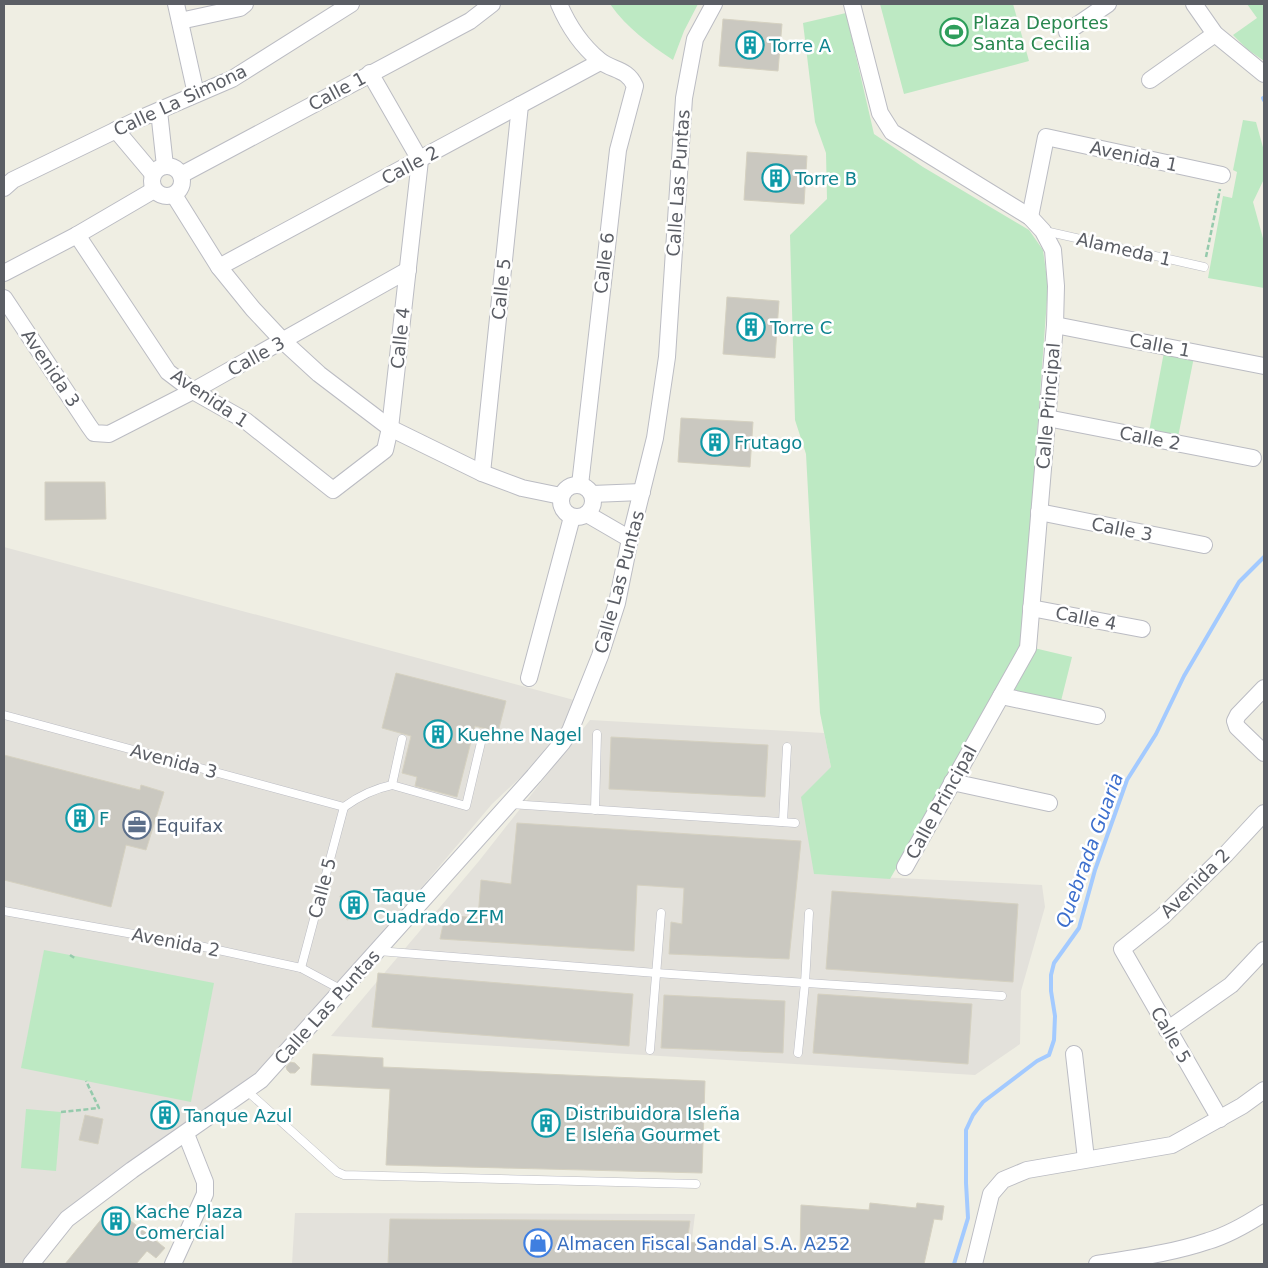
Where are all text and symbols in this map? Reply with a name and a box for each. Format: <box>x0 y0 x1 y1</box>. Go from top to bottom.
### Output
place label: Plaza Deportes Santa Cecilia <box>973 12 1108 54</box>
sports icon: Plaza Deportes Santa Cecilia <box>939 17 969 47</box>
building icon: Torre A <box>735 30 765 60</box>
place label: Torre A <box>768 35 832 56</box>
street label: Calle La Simona <box>110 60 250 140</box>
street label: Calle 1 <box>305 67 369 115</box>
street label: Calle Las Puntas <box>662 109 694 257</box>
street label: Avenida 1 <box>1088 136 1180 176</box>
street label: Calle 2 <box>378 141 442 189</box>
building icon: Torre B <box>761 163 791 193</box>
place label: Torre B <box>794 168 857 189</box>
street label: Alameda 1 <box>1075 228 1173 270</box>
street label: Calle 6 <box>590 231 618 295</box>
street label: Calle 5 <box>487 257 515 321</box>
street label: Calle 4 <box>386 306 414 370</box>
building icon: Torre C <box>736 312 766 342</box>
place label: Torre C <box>769 317 832 338</box>
street label: Avenida 3 <box>17 325 85 411</box>
street label: Calle 1 <box>1128 329 1192 361</box>
street label: Calle 3 <box>224 332 288 380</box>
street label: Calle Principal <box>1032 342 1064 470</box>
street label: Avenida 1 <box>167 364 253 432</box>
street label: Calle 2 <box>1118 422 1182 454</box>
building icon: Frutago <box>700 427 730 457</box>
place label: Frutago <box>734 432 802 453</box>
street label: Calle Las Puntas <box>590 508 648 656</box>
street label: Calle 3 <box>1090 513 1154 545</box>
street label: Calle 4 <box>1054 602 1118 634</box>
building icon: Kuehne Nagel <box>423 719 453 749</box>
place label: Kuehne Nagel <box>457 724 582 745</box>
street label: Avenida 3 <box>128 739 220 783</box>
street label: Calle Principal <box>901 741 981 863</box>
water label: Quebrada Guaria <box>1051 770 1127 930</box>
building icon: F <box>65 803 95 833</box>
place label: F <box>99 808 109 829</box>
office icon: Equifax <box>122 810 152 840</box>
place label: Equifax <box>156 815 224 836</box>
street label: Avenida 2 <box>1156 844 1234 922</box>
street label: Calle 5 <box>304 855 340 921</box>
place label: Taque Cuadrado ZFM <box>372 885 504 927</box>
building icon: Taque Cuadrado ZFM <box>339 890 369 920</box>
street label: Avenida 2 <box>130 923 222 961</box>
street label: Calle Las Puntas <box>270 945 384 1069</box>
street label: Calle 5 <box>1146 1003 1196 1067</box>
building icon: Tanque Azul <box>150 1100 180 1130</box>
place label: Distribuidora Isleña E Isleña Gourmet <box>565 1103 740 1145</box>
place label: Tanque Azul <box>183 1105 292 1126</box>
building icon: Distribuidora Isleña E Isleña Gourmet <box>531 1108 561 1138</box>
place label: Kache Plaza Comercial <box>135 1201 243 1243</box>
building icon: Kache Plaza Comercial <box>101 1206 131 1236</box>
shop icon: Almacen Fiscal Sandal S.A. A252 <box>523 1228 553 1258</box>
place label: Almacen Fiscal Sandal S.A. A252 <box>557 1233 850 1254</box>

